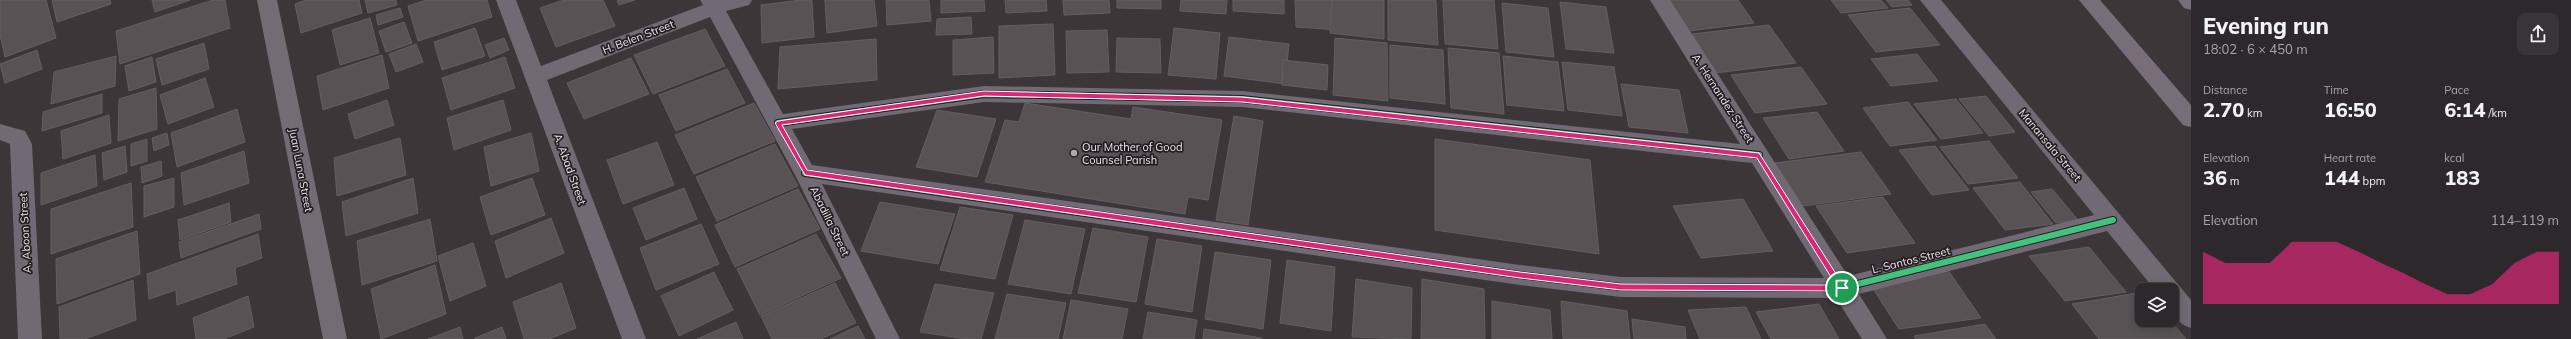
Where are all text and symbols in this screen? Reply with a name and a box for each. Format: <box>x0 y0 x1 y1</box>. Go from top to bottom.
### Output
text: Evening run <box>2203 12 2329 40</box>
button: share <box>2517 13 2559 55</box>
street label: H. Belen Street <box>600 17 676 57</box>
text: 18:02 · 6 × 450 m <box>2203 41 2308 57</box>
street label: A. Hernandez Street <box>1689 51 1757 145</box>
text: Distance <box>2203 83 2247 97</box>
text: Time <box>2324 83 2349 97</box>
text: Pace <box>2444 83 2469 97</box>
text: 2.70 <box>2203 97 2244 122</box>
text: 16:50 <box>2324 97 2377 122</box>
text: 6:14 <box>2444 97 2486 122</box>
street label: Manansala Street <box>2016 106 2084 184</box>
text: km <box>2244 106 2262 120</box>
text: /km <box>2486 106 2507 120</box>
street label: Juan Luna Street <box>286 127 316 213</box>
street label: A. Abad Street <box>551 131 589 207</box>
place label: Our Mother of Good Counsel Parish <box>1082 140 1183 167</box>
marker: Our Mother of Good Counsel Parish <box>1069 148 1079 158</box>
text: Elevation <box>2203 151 2250 165</box>
text: Heart rate <box>2324 151 2376 165</box>
text: kcal <box>2444 151 2464 165</box>
text: 36 <box>2203 165 2227 190</box>
text: 144 <box>2324 165 2360 190</box>
text: 183 <box>2444 165 2480 190</box>
text: m <box>2227 174 2240 188</box>
text: bpm <box>2360 174 2385 188</box>
street label: Abadilla Street <box>807 184 853 258</box>
street label: A. Aboon Street <box>16 192 34 274</box>
text: Elevation <box>2203 212 2258 228</box>
text: 114–119 m <box>2491 212 2559 228</box>
street label: L. Santos Street <box>1870 243 1952 276</box>
pin <box>1825 271 1859 305</box>
icon: arrive <box>1831 277 1853 299</box>
map controls <box>2135 283 2179 327</box>
button: layers <box>2135 283 2179 327</box>

